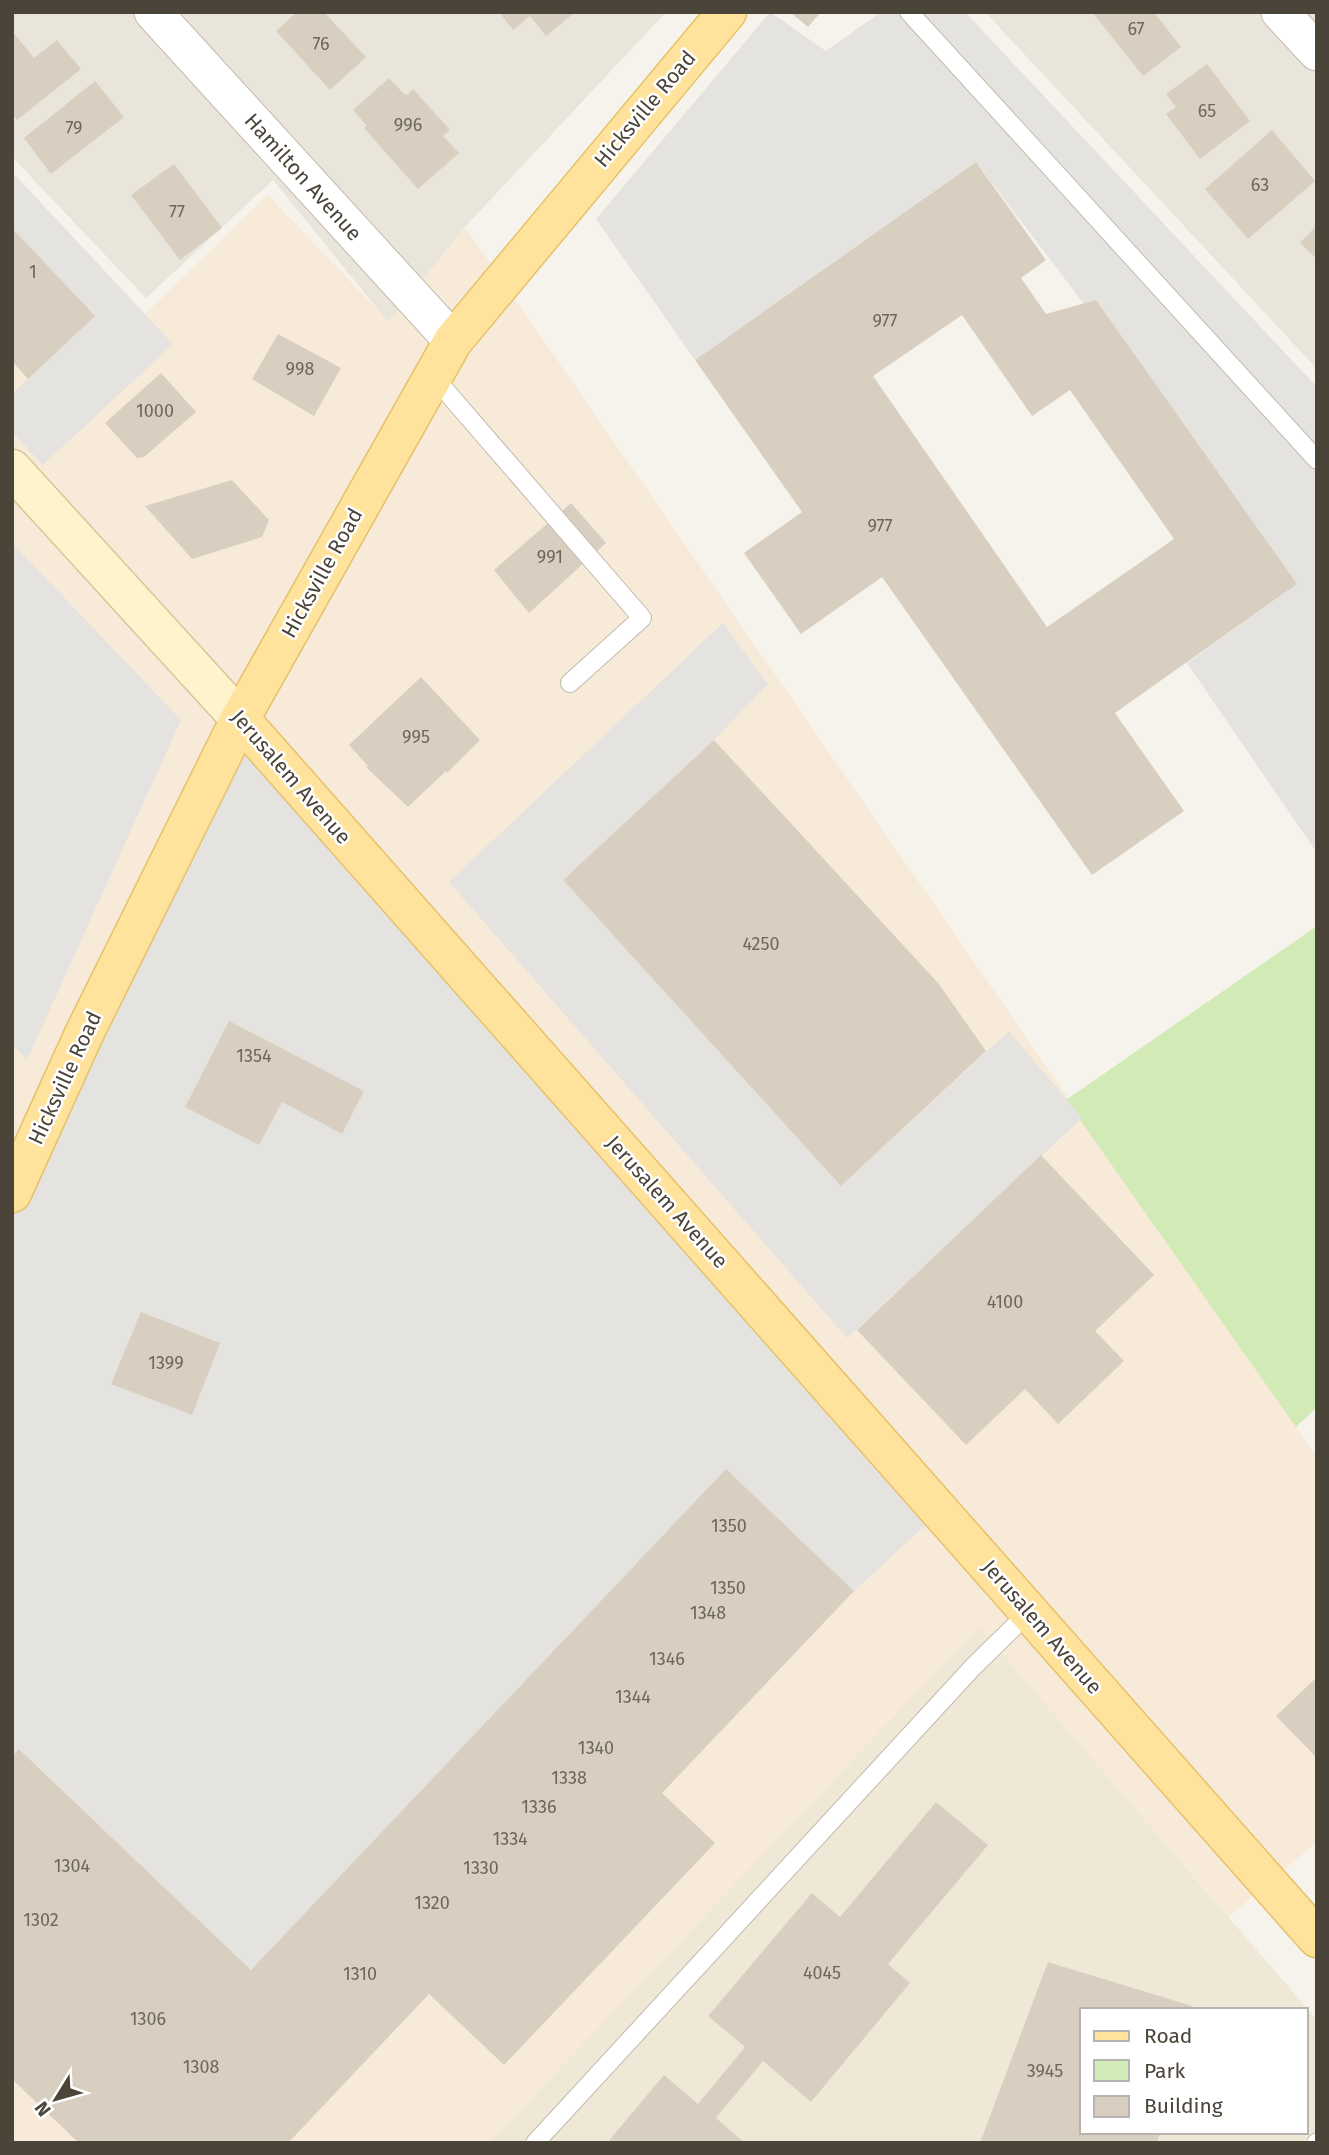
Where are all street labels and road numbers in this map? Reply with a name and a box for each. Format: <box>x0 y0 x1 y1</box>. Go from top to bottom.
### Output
street label: Hicksville Road <box>589 45 701 173</box>
street label: Hamilton Avenue <box>239 108 367 246</box>
street label: Hicksville Road <box>276 504 368 642</box>
street label: Jerusalem Avenue <box>226 704 356 850</box>
street label: Hicksville Road <box>23 1007 107 1149</box>
street label: Jerusalem Avenue <box>601 1130 733 1274</box>
street label: Jerusalem Avenue <box>977 1554 1107 1700</box>

